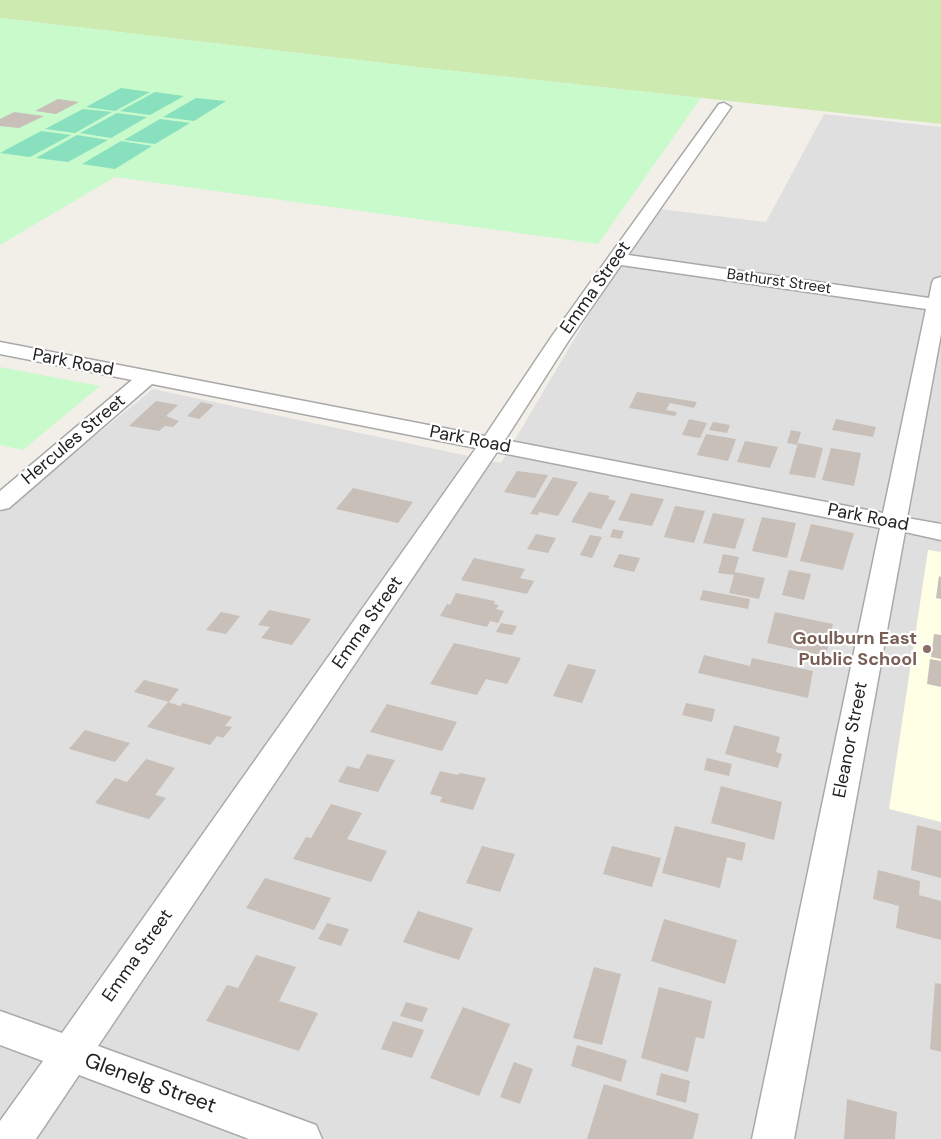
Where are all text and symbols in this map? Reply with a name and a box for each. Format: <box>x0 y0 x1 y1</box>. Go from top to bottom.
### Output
street label: Emma Street <box>556 238 636 338</box>
street label: Bathurst Street <box>726 266 832 298</box>
street label: Park Road <box>31 345 115 381</box>
street label: Hercules Street <box>18 390 130 490</box>
street label: Park Road <box>428 422 512 458</box>
street label: Park Road <box>826 500 910 536</box>
street label: Emma Street <box>328 573 408 673</box>
place label: Goulburn East Public School <box>792 628 917 670</box>
marker: Goulburn East Public School <box>921 643 933 655</box>
street label: Eleanor Street <box>829 680 873 800</box>
street label: Emma Street <box>98 906 178 1006</box>
street label: Glenelg Street <box>81 1049 219 1119</box>

